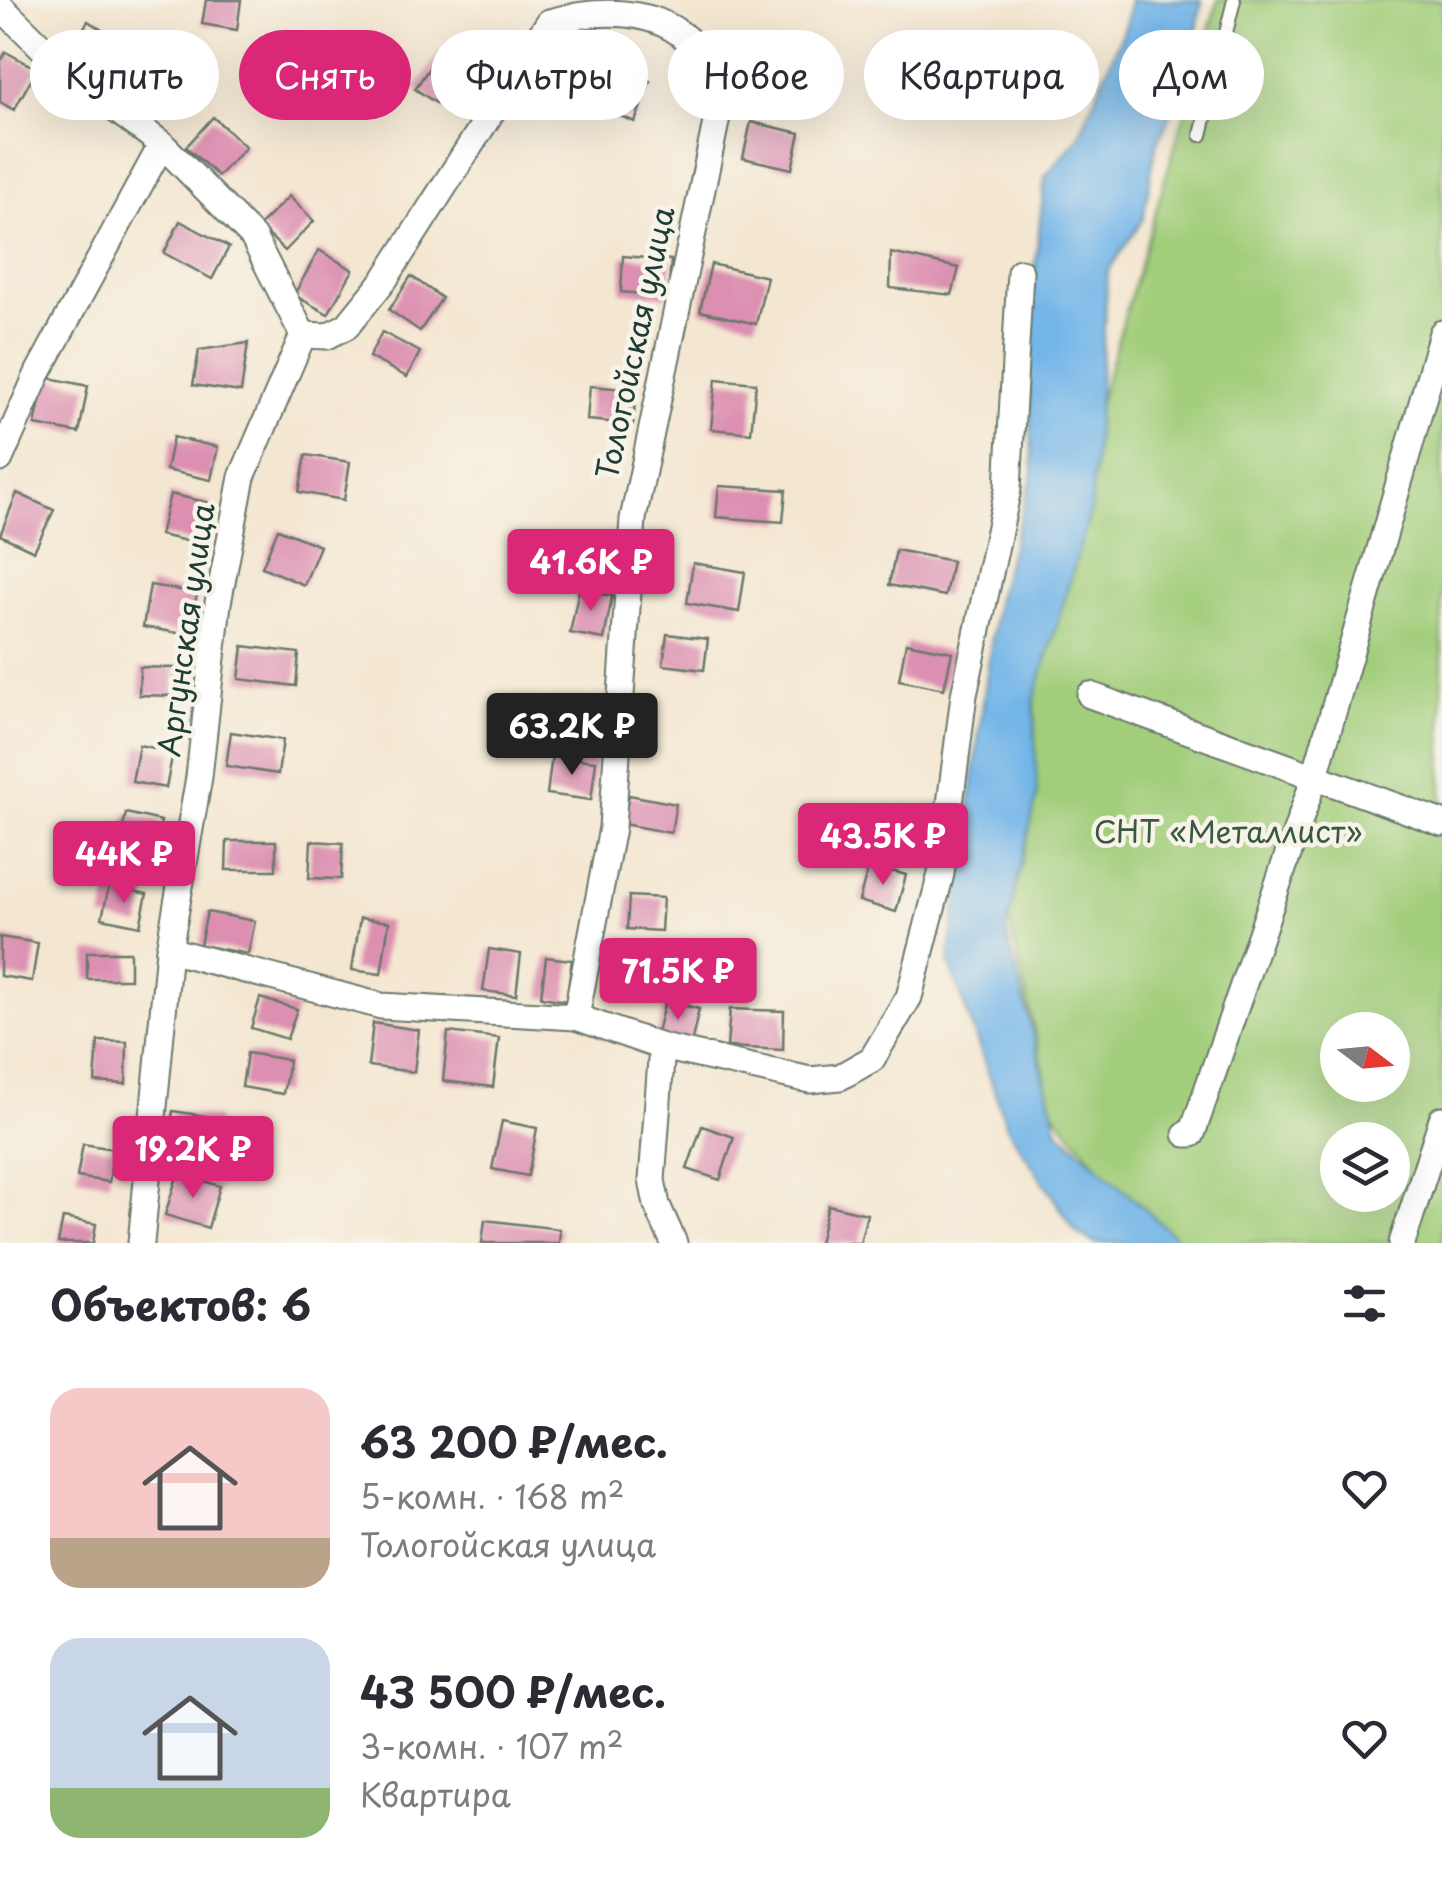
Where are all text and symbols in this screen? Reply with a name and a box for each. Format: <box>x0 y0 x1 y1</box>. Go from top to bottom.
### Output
chip: Купить <box>30 30 219 120</box>
chip: Снять <box>239 30 411 120</box>
chip: Фильтры <box>431 30 648 120</box>
chip: Новое <box>668 30 844 120</box>
chip: Квартира <box>864 30 1099 120</box>
chip: Дом <box>1119 30 1264 120</box>
street label: Тологойская улица <box>583 202 684 483</box>
street label: Аргунская улица <box>144 500 225 759</box>
pin: 41.6K ₽ <box>499 529 683 614</box>
text: 41.6K ₽ <box>529 537 653 585</box>
pin: 63.2K ₽ <box>480 693 664 778</box>
text: 63.2K ₽ <box>509 701 635 749</box>
pin: 43.5K ₽ <box>791 803 975 888</box>
park label: СНТ «Металлист» <box>1094 808 1362 853</box>
text: 43.5K ₽ <box>820 811 946 859</box>
pin: 44K ₽ <box>54 821 194 906</box>
text: 44K ₽ <box>75 829 173 877</box>
pin: 71.5K ₽ <box>586 938 770 1023</box>
text: 71.5K ₽ <box>622 946 734 994</box>
north arrow <box>1320 1012 1410 1102</box>
map controls <box>1320 1012 1410 1212</box>
pin: 19.2K ₽ <box>101 1116 285 1201</box>
button: layers <box>1320 1122 1410 1212</box>
text: 19.2K ₽ <box>135 1124 251 1172</box>
text: Объектов: 6 <box>50 1272 311 1335</box>
icon: filters <box>1337 1276 1392 1331</box>
text: 63 200 ₽/мес. <box>360 1409 668 1472</box>
icon: home <box>130 1428 250 1548</box>
icon: heart <box>1337 1461 1392 1516</box>
text: 5-комн. · 168 m² <box>360 1472 624 1520</box>
text: Тологойская улица <box>360 1520 656 1568</box>
text: 43 500 ₽/мес. <box>360 1659 666 1722</box>
icon: home <box>130 1678 250 1798</box>
icon: heart <box>1337 1711 1392 1766</box>
text: 3-комн. · 107 m² <box>360 1722 623 1770</box>
text: Квартира <box>360 1770 511 1818</box>

